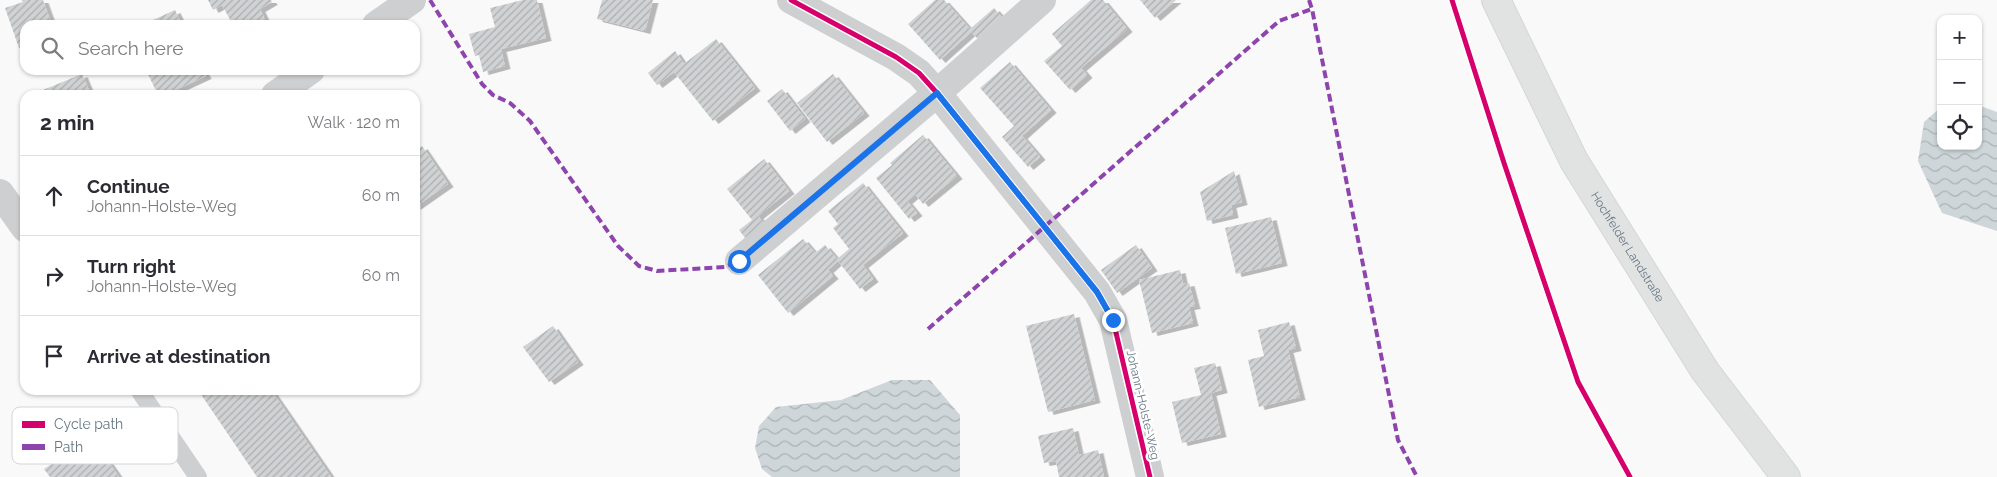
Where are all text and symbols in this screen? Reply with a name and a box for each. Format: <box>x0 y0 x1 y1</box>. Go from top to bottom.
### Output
map controls <box>1937 15 1982 150</box>
button: + <box>1937 15 1982 60</box>
search box <box>20 20 420 75</box>
icon: search <box>38 34 66 62</box>
text: Search here <box>78 37 184 59</box>
button: − <box>1937 60 1982 105</box>
button: locate <box>1937 105 1982 150</box>
text: 2 min <box>40 110 94 135</box>
text: Walk · 120 m <box>308 113 400 132</box>
text: Continue <box>87 175 170 197</box>
icon: ahead <box>40 182 68 210</box>
text: 60 m <box>362 186 400 205</box>
street label: Hochfelder Landstraße <box>1588 189 1667 304</box>
text: Johann-Holste-Weg <box>87 197 237 216</box>
route start <box>728 250 751 273</box>
text: Turn right <box>87 255 176 277</box>
icon: right <box>40 262 68 290</box>
text: 60 m <box>362 266 400 285</box>
text: Johann-Holste-Weg <box>87 277 237 296</box>
route end <box>1102 309 1125 332</box>
icon: arrive <box>40 342 68 370</box>
text: Arrive at destination <box>87 345 271 367</box>
street label: Johann-Holste-Weg <box>1124 349 1162 461</box>
legend <box>12 407 178 464</box>
text: Cycle path <box>54 416 123 432</box>
text: Path <box>54 439 83 455</box>

